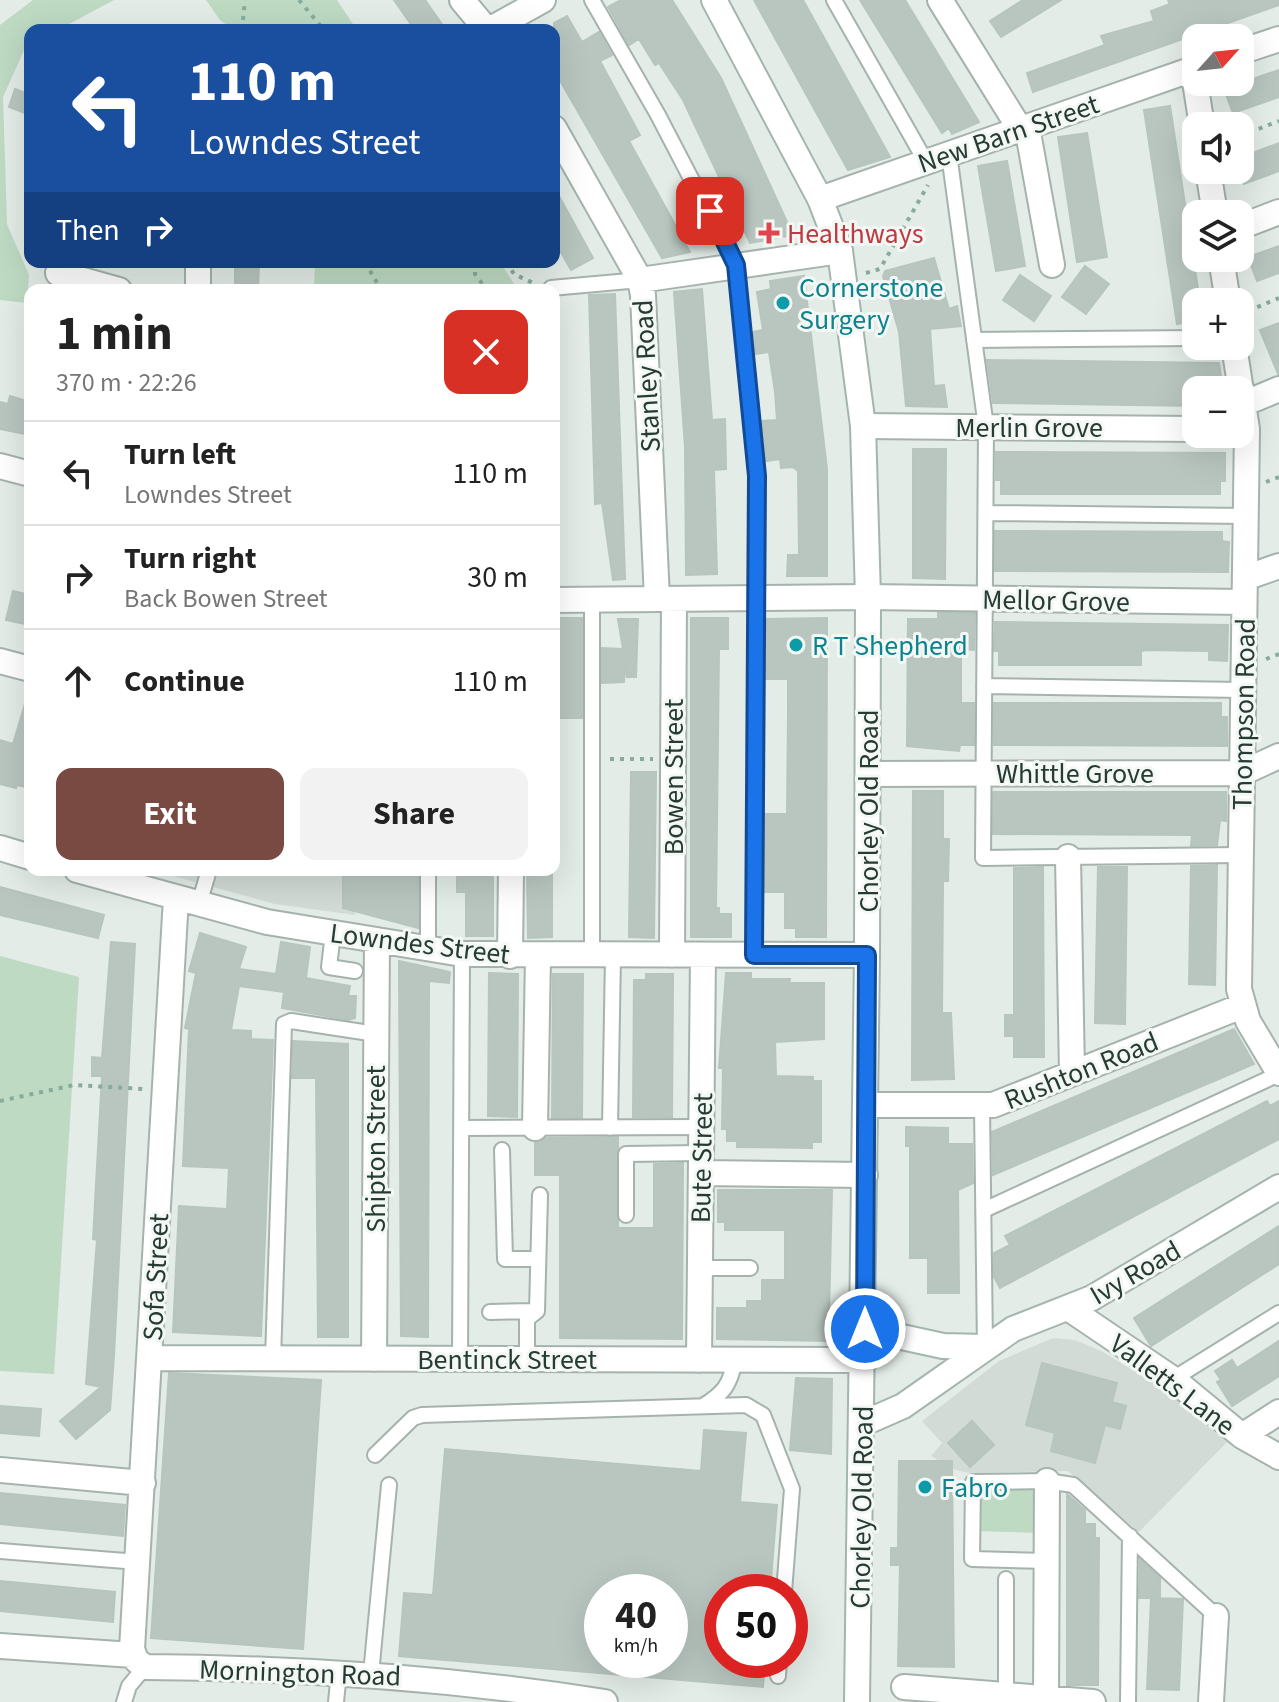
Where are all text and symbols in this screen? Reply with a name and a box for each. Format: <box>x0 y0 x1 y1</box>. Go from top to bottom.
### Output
north arrow <box>1182 24 1254 96</box>
map controls <box>1182 24 1254 448</box>
text: 110 m <box>188 43 336 122</box>
icon: left <box>56 56 160 160</box>
street label: New Barn Street <box>912 84 1105 184</box>
button: sound <box>1182 112 1254 184</box>
text: Lowndes Street <box>188 117 420 168</box>
pin <box>676 177 744 245</box>
icon: arrive <box>688 189 732 233</box>
button: layers <box>1182 200 1254 272</box>
icon: right <box>136 208 180 252</box>
text: Then <box>56 209 120 252</box>
place label: Healthways <box>787 214 923 254</box>
marker: Healthways <box>758 222 780 244</box>
place label: Cornerstone Surgery <box>799 268 943 340</box>
button: + <box>1182 288 1254 360</box>
marker: Cornerstone Surgery <box>774 294 792 312</box>
street label: Stanley Road <box>623 299 671 453</box>
text: 1 min <box>56 300 173 368</box>
button: close <box>444 310 528 394</box>
text: 370 m · 22:26 <box>56 364 197 401</box>
button: − <box>1182 376 1254 448</box>
street label: Merlin Grove <box>955 408 1103 448</box>
text: Turn left <box>124 433 236 476</box>
icon: left <box>56 451 100 495</box>
text: 110 m <box>452 452 528 495</box>
text: Lowndes Street <box>124 476 292 513</box>
text: Turn right <box>124 537 256 580</box>
icon: right <box>56 555 100 599</box>
text: 30 m <box>467 556 528 599</box>
text: Back Bowen Street <box>124 580 328 617</box>
street label: Mellor Grove <box>982 580 1130 622</box>
street label: Thompson Road <box>1222 618 1266 810</box>
place label: R T Shepherd <box>812 626 968 666</box>
marker: R T Shepherd <box>787 636 805 654</box>
icon: ahead <box>56 659 100 703</box>
text: Continue <box>124 660 245 703</box>
text: 110 m <box>452 660 528 703</box>
street label: Bowen Street <box>654 698 694 855</box>
street label: Chorley Old Road <box>849 710 889 912</box>
street label: Whittle Grove <box>996 754 1154 794</box>
button: Exit <box>56 768 284 860</box>
button: Share <box>300 768 528 860</box>
street label: Lowndes Street <box>328 913 513 975</box>
street label: Rushton Road <box>998 1022 1165 1120</box>
street label: Shipton Street <box>356 1065 396 1233</box>
street label: Bute Street <box>681 1092 723 1224</box>
street label: Sofa Street <box>133 1212 179 1342</box>
street label: Ivy Road <box>1083 1231 1188 1315</box>
position arrow <box>823 1287 907 1371</box>
street label: Valletts Lane <box>1101 1324 1244 1445</box>
street label: Bentinck Street <box>417 1340 597 1380</box>
street label: Chorley Old Road <box>840 1405 884 1609</box>
place label: Fabro <box>941 1468 1008 1508</box>
marker: Fabro <box>916 1478 934 1496</box>
speed limit sign: 50 <box>704 1574 808 1678</box>
text: 40 <box>615 1587 657 1644</box>
text: km/h <box>614 1632 658 1660</box>
street label: Mornington Road <box>198 1649 402 1697</box>

